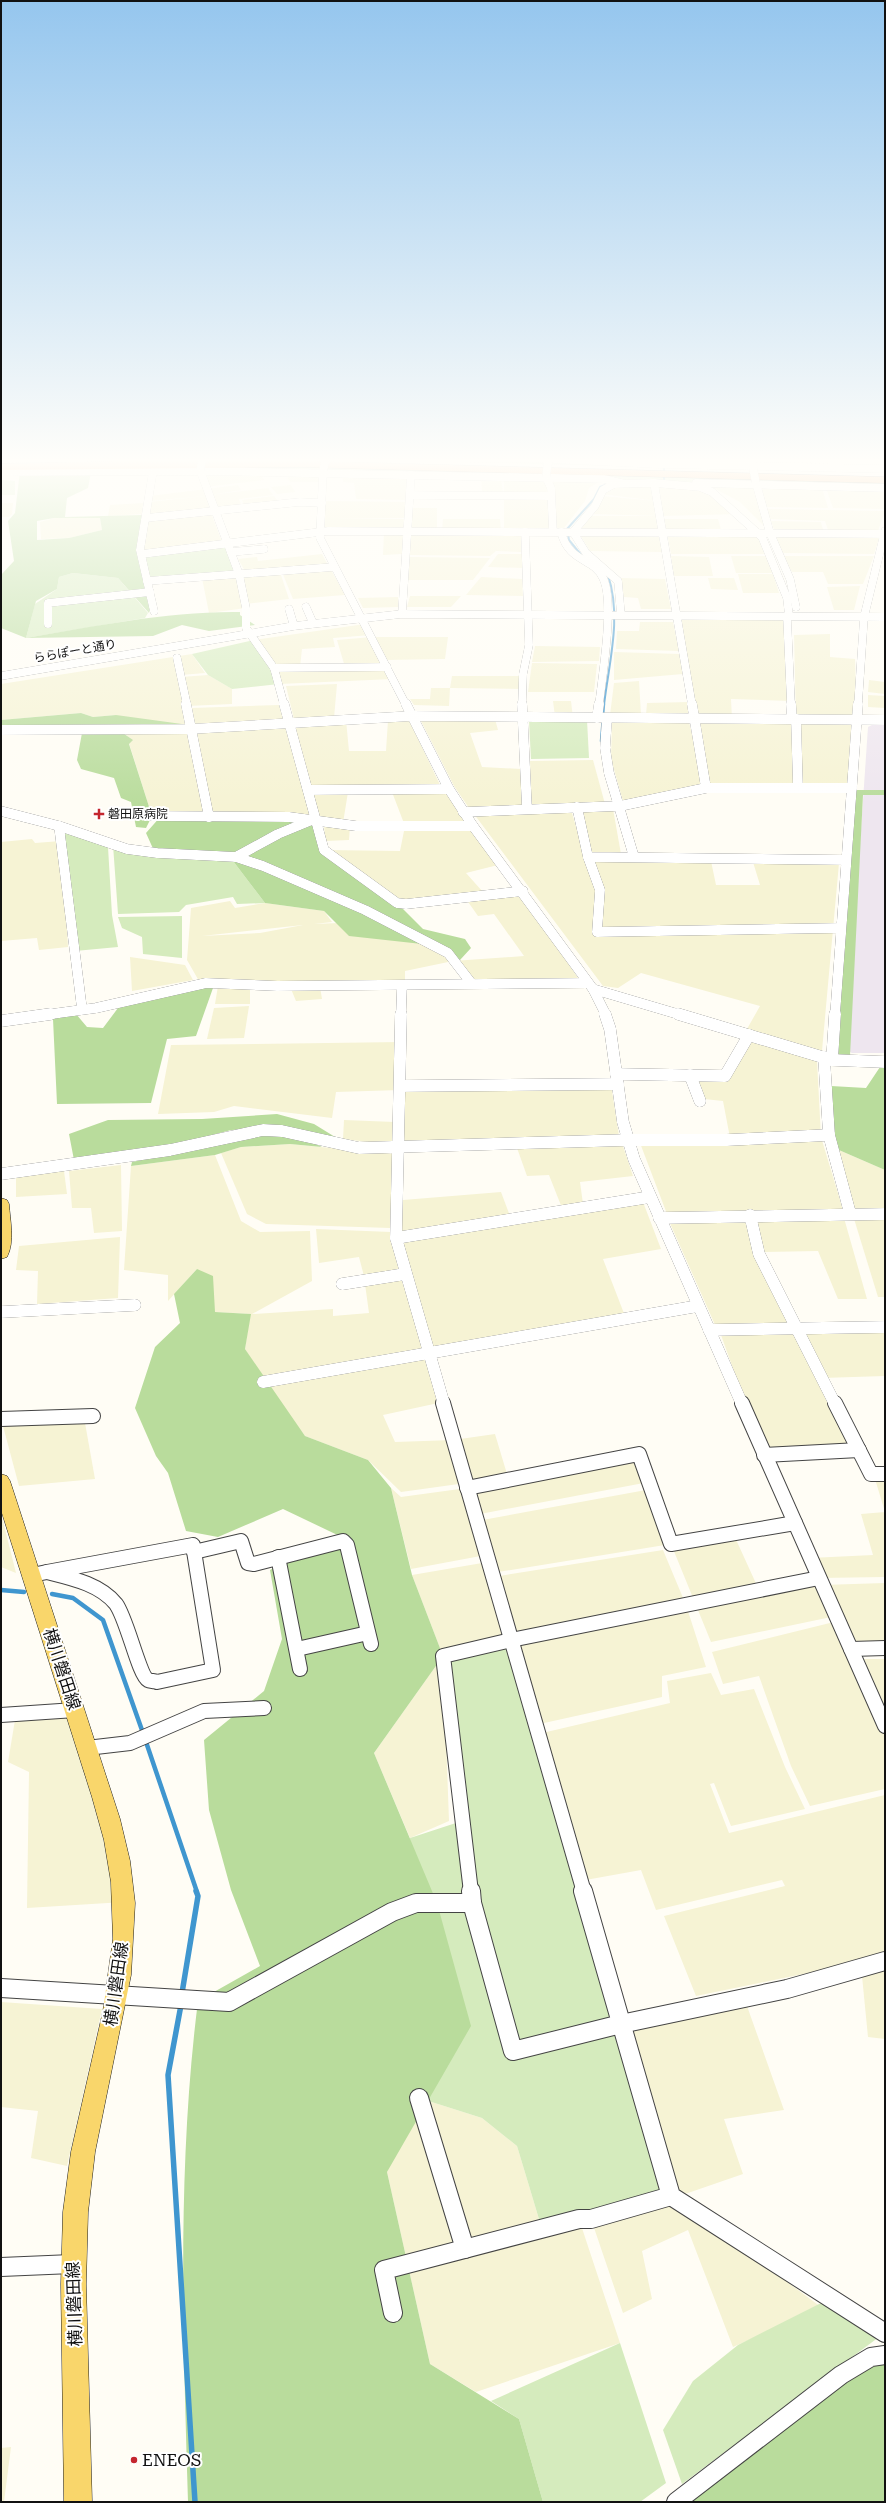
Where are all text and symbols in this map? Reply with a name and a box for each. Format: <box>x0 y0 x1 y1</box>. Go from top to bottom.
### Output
street label: ららぽーと通り <box>32 637 118 665</box>
place label: 磐田原病院 <box>108 807 168 821</box>
marker: 磐田原病院 <box>93 808 105 820</box>
street label: 横川磐田線 <box>39 1625 85 1713</box>
street label: 横川磐田線 <box>100 1941 132 2027</box>
street label: 横川磐田線 <box>63 2261 85 2347</box>
place label: ENEOS <box>142 2450 201 2470</box>
marker: ENEOS <box>129 2455 139 2465</box>

